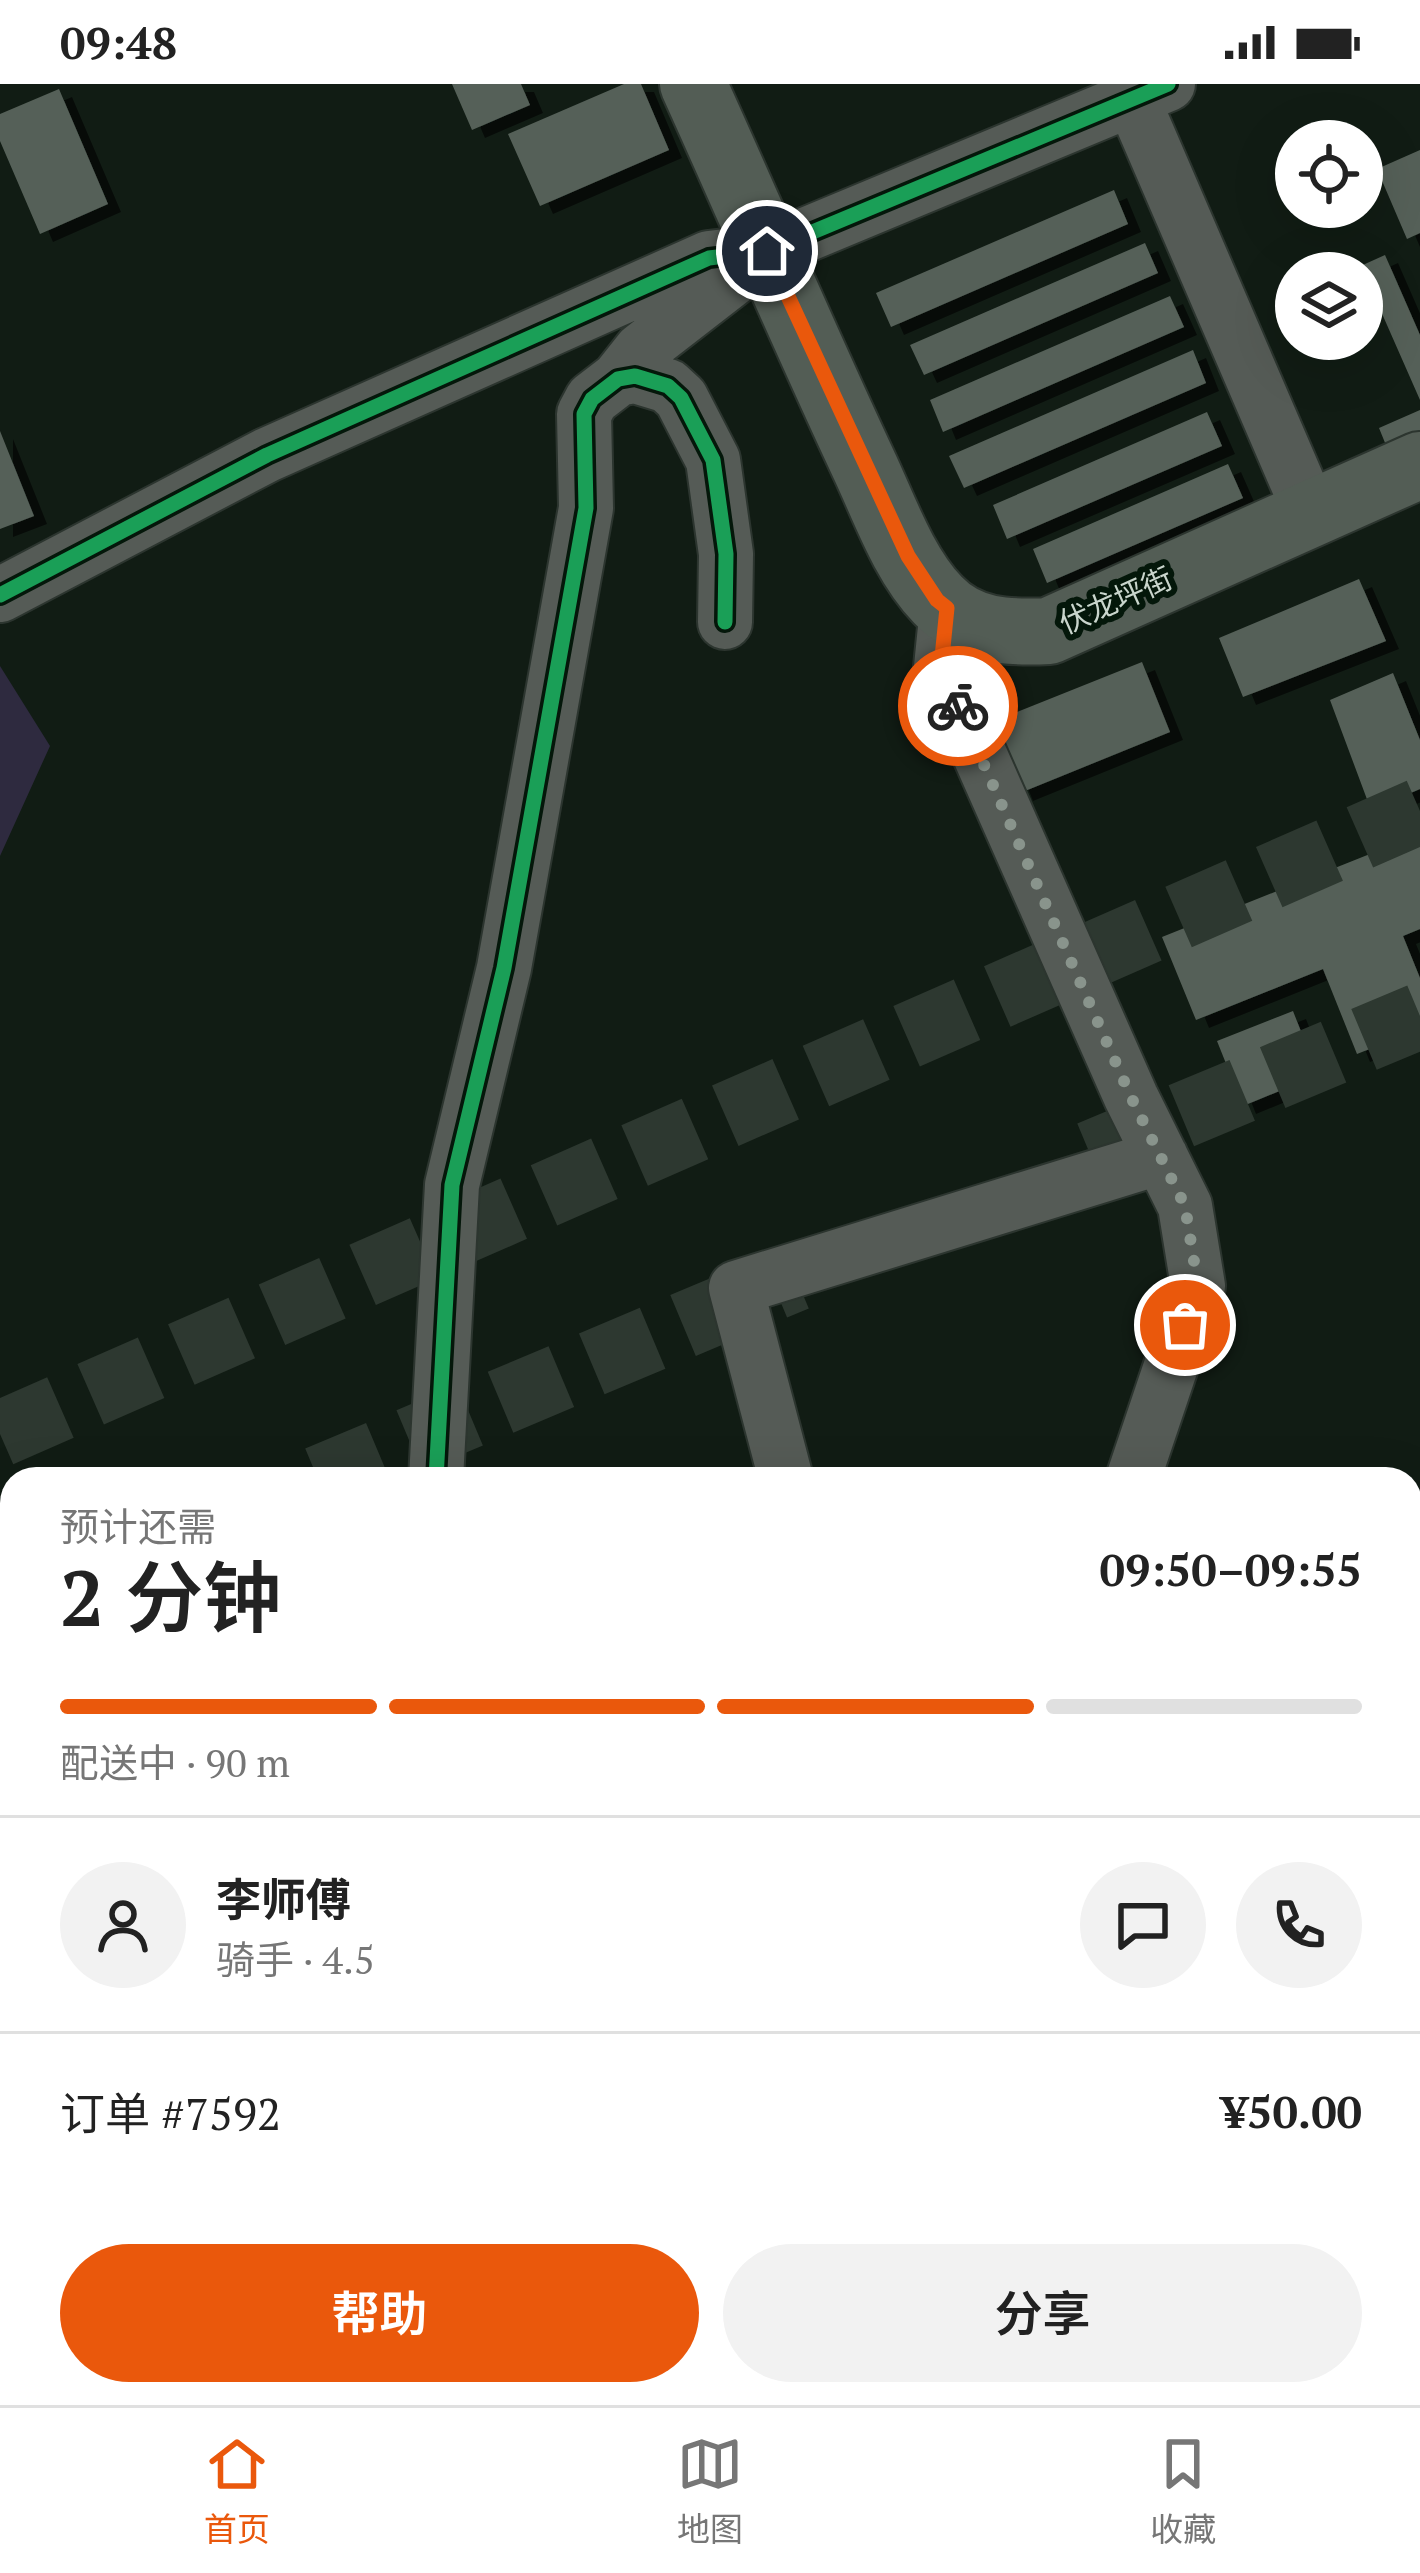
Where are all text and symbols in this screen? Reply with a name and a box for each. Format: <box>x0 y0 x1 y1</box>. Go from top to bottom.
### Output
text: 09:48 <box>60 12 177 72</box>
map controls <box>1275 120 1383 360</box>
button: locate <box>1275 120 1383 228</box>
pin <box>716 200 818 302</box>
icon: home <box>734 218 800 284</box>
button: layers <box>1275 252 1383 360</box>
street label: 伏龙坪街 <box>1053 557 1179 643</box>
courier <box>898 646 1018 766</box>
icon: bike <box>925 673 991 739</box>
pin <box>1134 1274 1236 1376</box>
icon: bag <box>1152 1292 1218 1358</box>
text: 预计还需 <box>60 1500 216 1552</box>
text: 09:50–09:55 <box>1100 1539 1362 1599</box>
text: 2 分钟 <box>60 1545 281 1648</box>
text: 配送中 · 90 m <box>60 1736 290 1788</box>
button: person <box>60 1862 186 1988</box>
button: chat <box>1080 1862 1206 1988</box>
button: phone <box>1236 1862 1362 1988</box>
text: 李师傅 <box>216 1869 351 1929</box>
text: 骑手 · 4.5 <box>216 1933 375 1985</box>
text: ¥50.00 <box>1222 2081 1362 2141</box>
text: 订单 #7592 <box>60 2083 281 2143</box>
button: 帮助 <box>60 2244 699 2382</box>
button: 分享 <box>723 2244 1362 2382</box>
tab: 首页 <box>204 2431 270 2551</box>
tab: 地图 <box>677 2431 743 2551</box>
tab: 收藏 <box>1150 2431 1216 2551</box>

